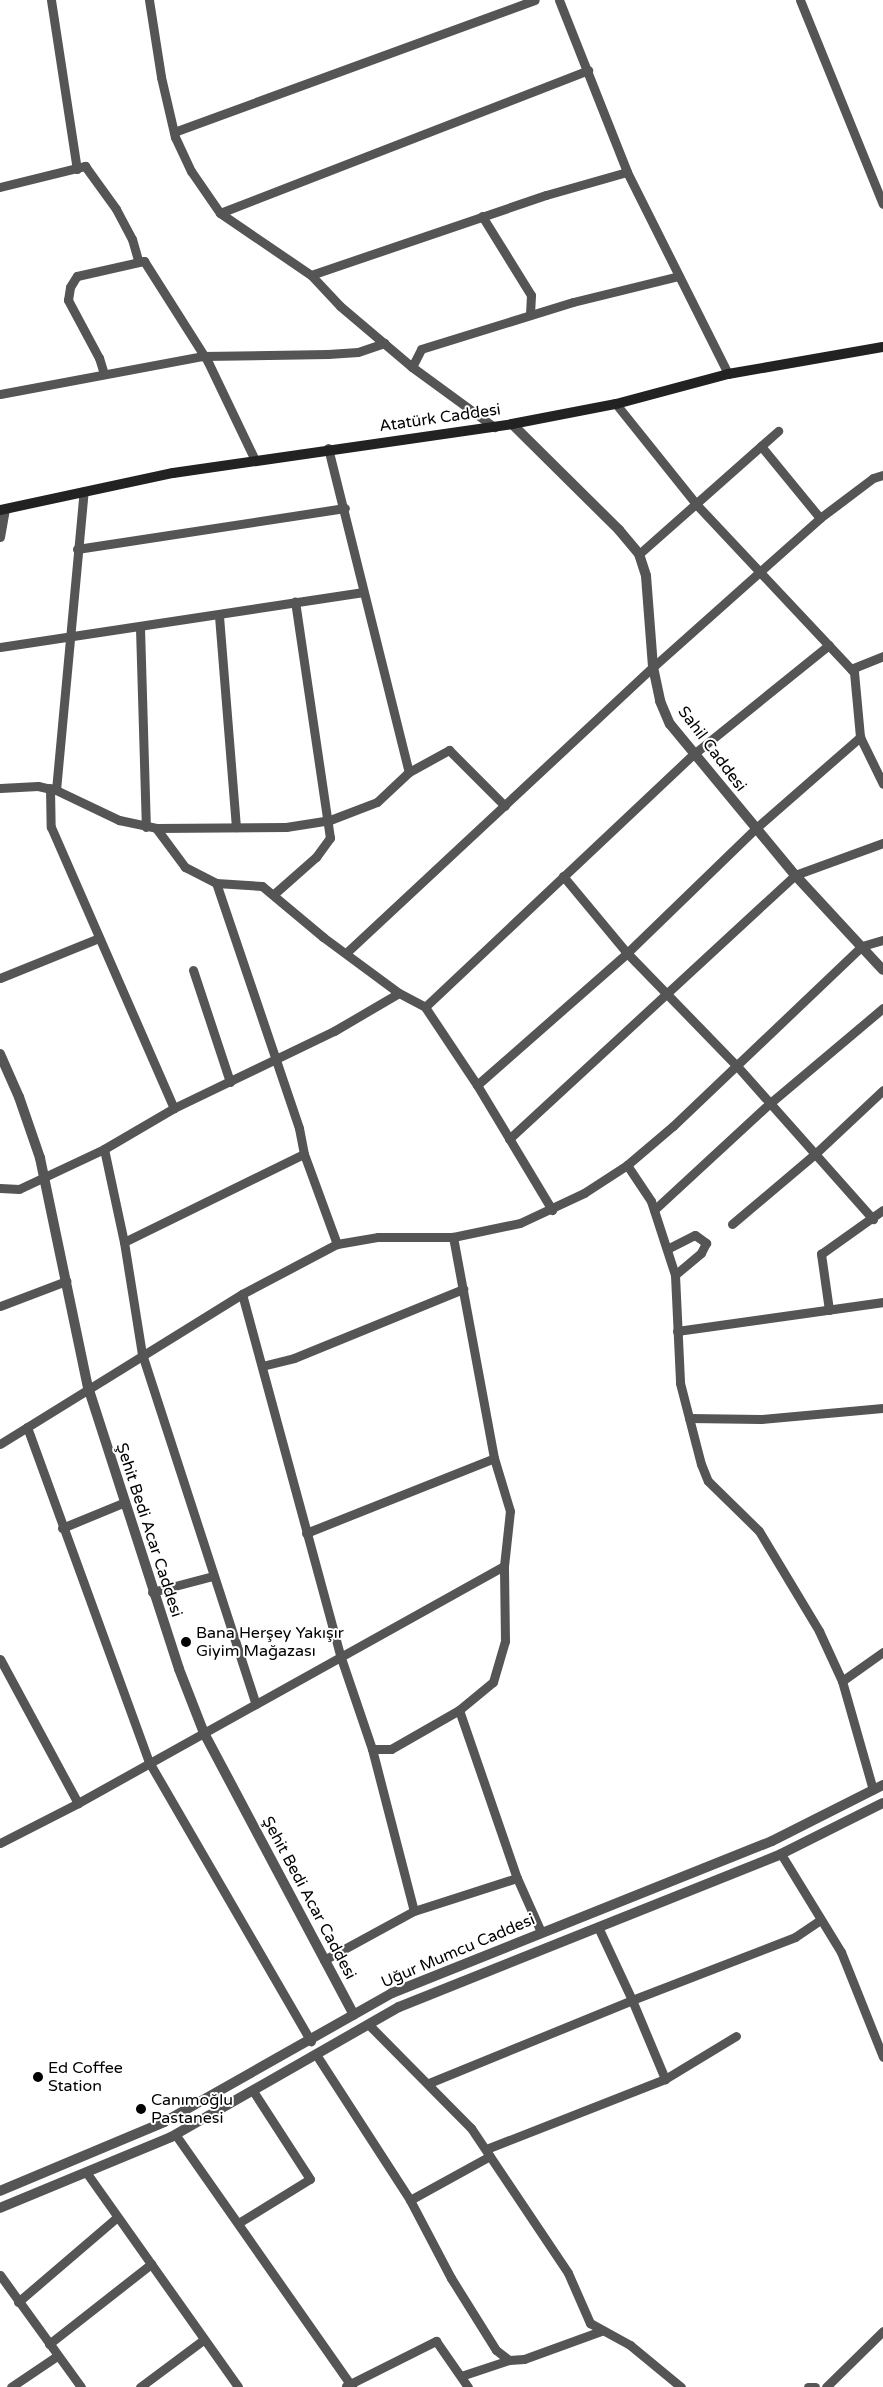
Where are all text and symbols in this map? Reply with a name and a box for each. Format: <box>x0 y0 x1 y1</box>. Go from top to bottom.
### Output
street label: Atatürk Caddesi <box>378 400 502 436</box>
street label: Sahil Caddesi <box>674 703 750 795</box>
street label: Şehit Bedi Acar Caddesi <box>112 1441 186 1619</box>
place label: Bana Herşey Yakışır Giyim Mağazası <box>196 1623 344 1661</box>
marker: Bana Herşey Yakışır Giyim Mağazası <box>180 1636 192 1648</box>
street label: Şehit Bedi Acar Caddesi <box>258 1813 360 1983</box>
street label: Uğur Mumcu Caddesi <box>378 1910 538 1992</box>
place label: Ed Coffee Station <box>48 2058 123 2096</box>
marker: Ed Coffee Station <box>32 2071 44 2083</box>
place label: Canımoğlu Pastanesi <box>151 2090 233 2128</box>
marker: Canımoğlu Pastanesi <box>135 2103 147 2115</box>

